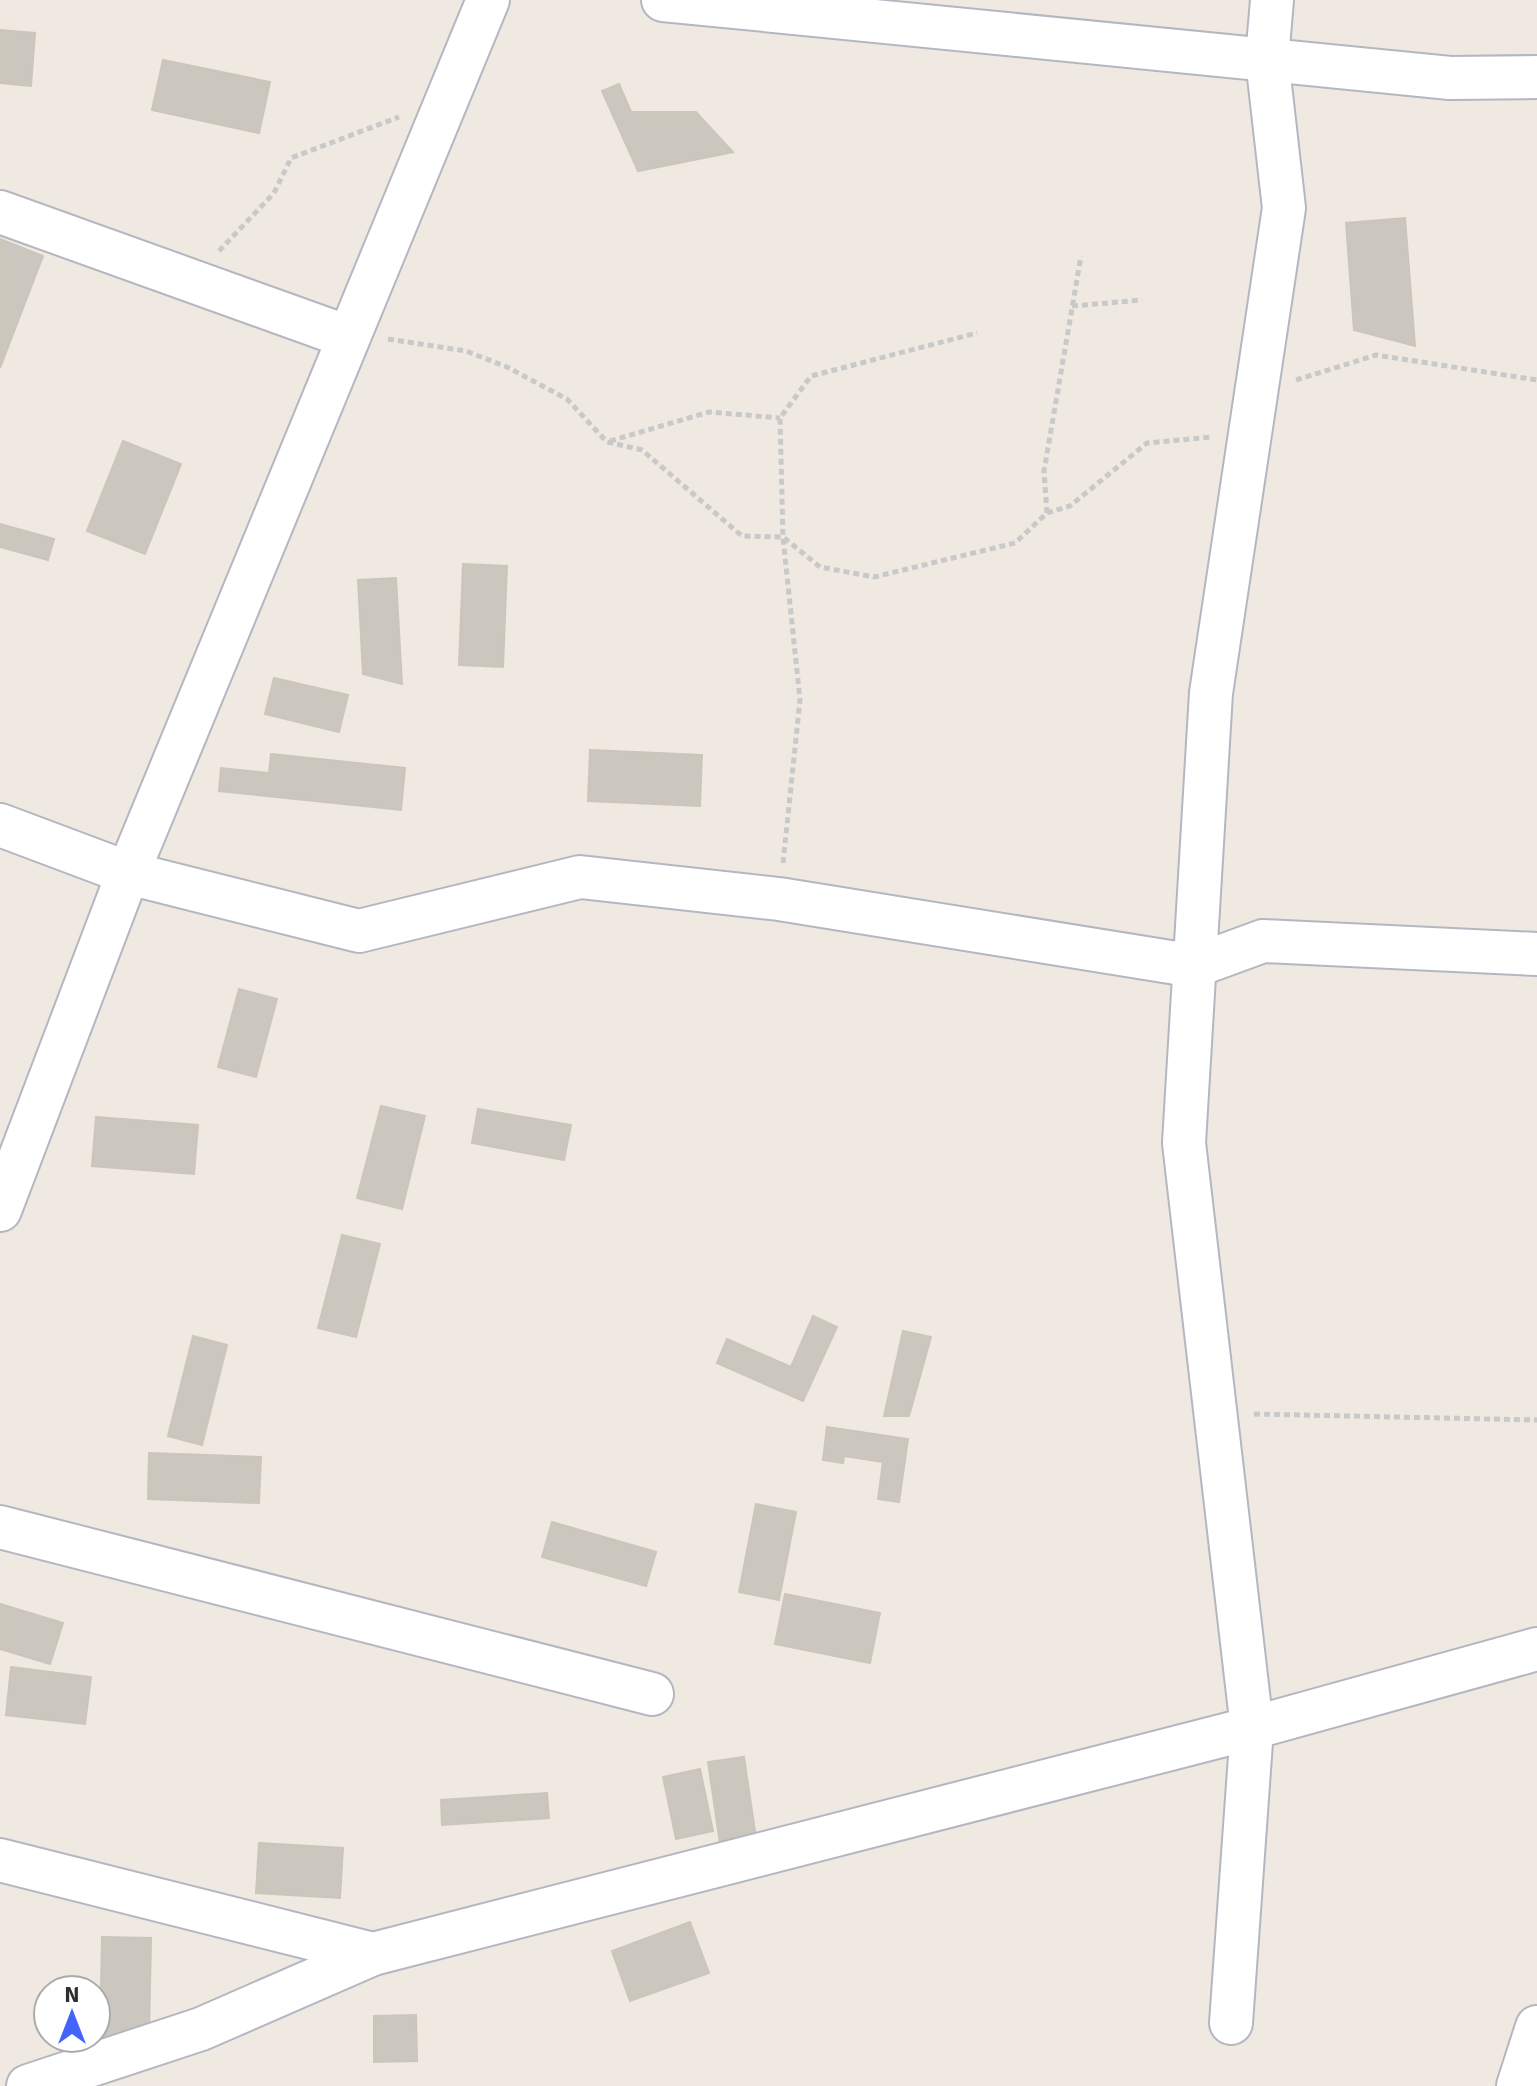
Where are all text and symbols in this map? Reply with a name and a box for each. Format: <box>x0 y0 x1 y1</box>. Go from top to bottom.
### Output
north arrow <box>32 1974 112 2054</box>
text: N <box>64 1981 80 2008</box>

